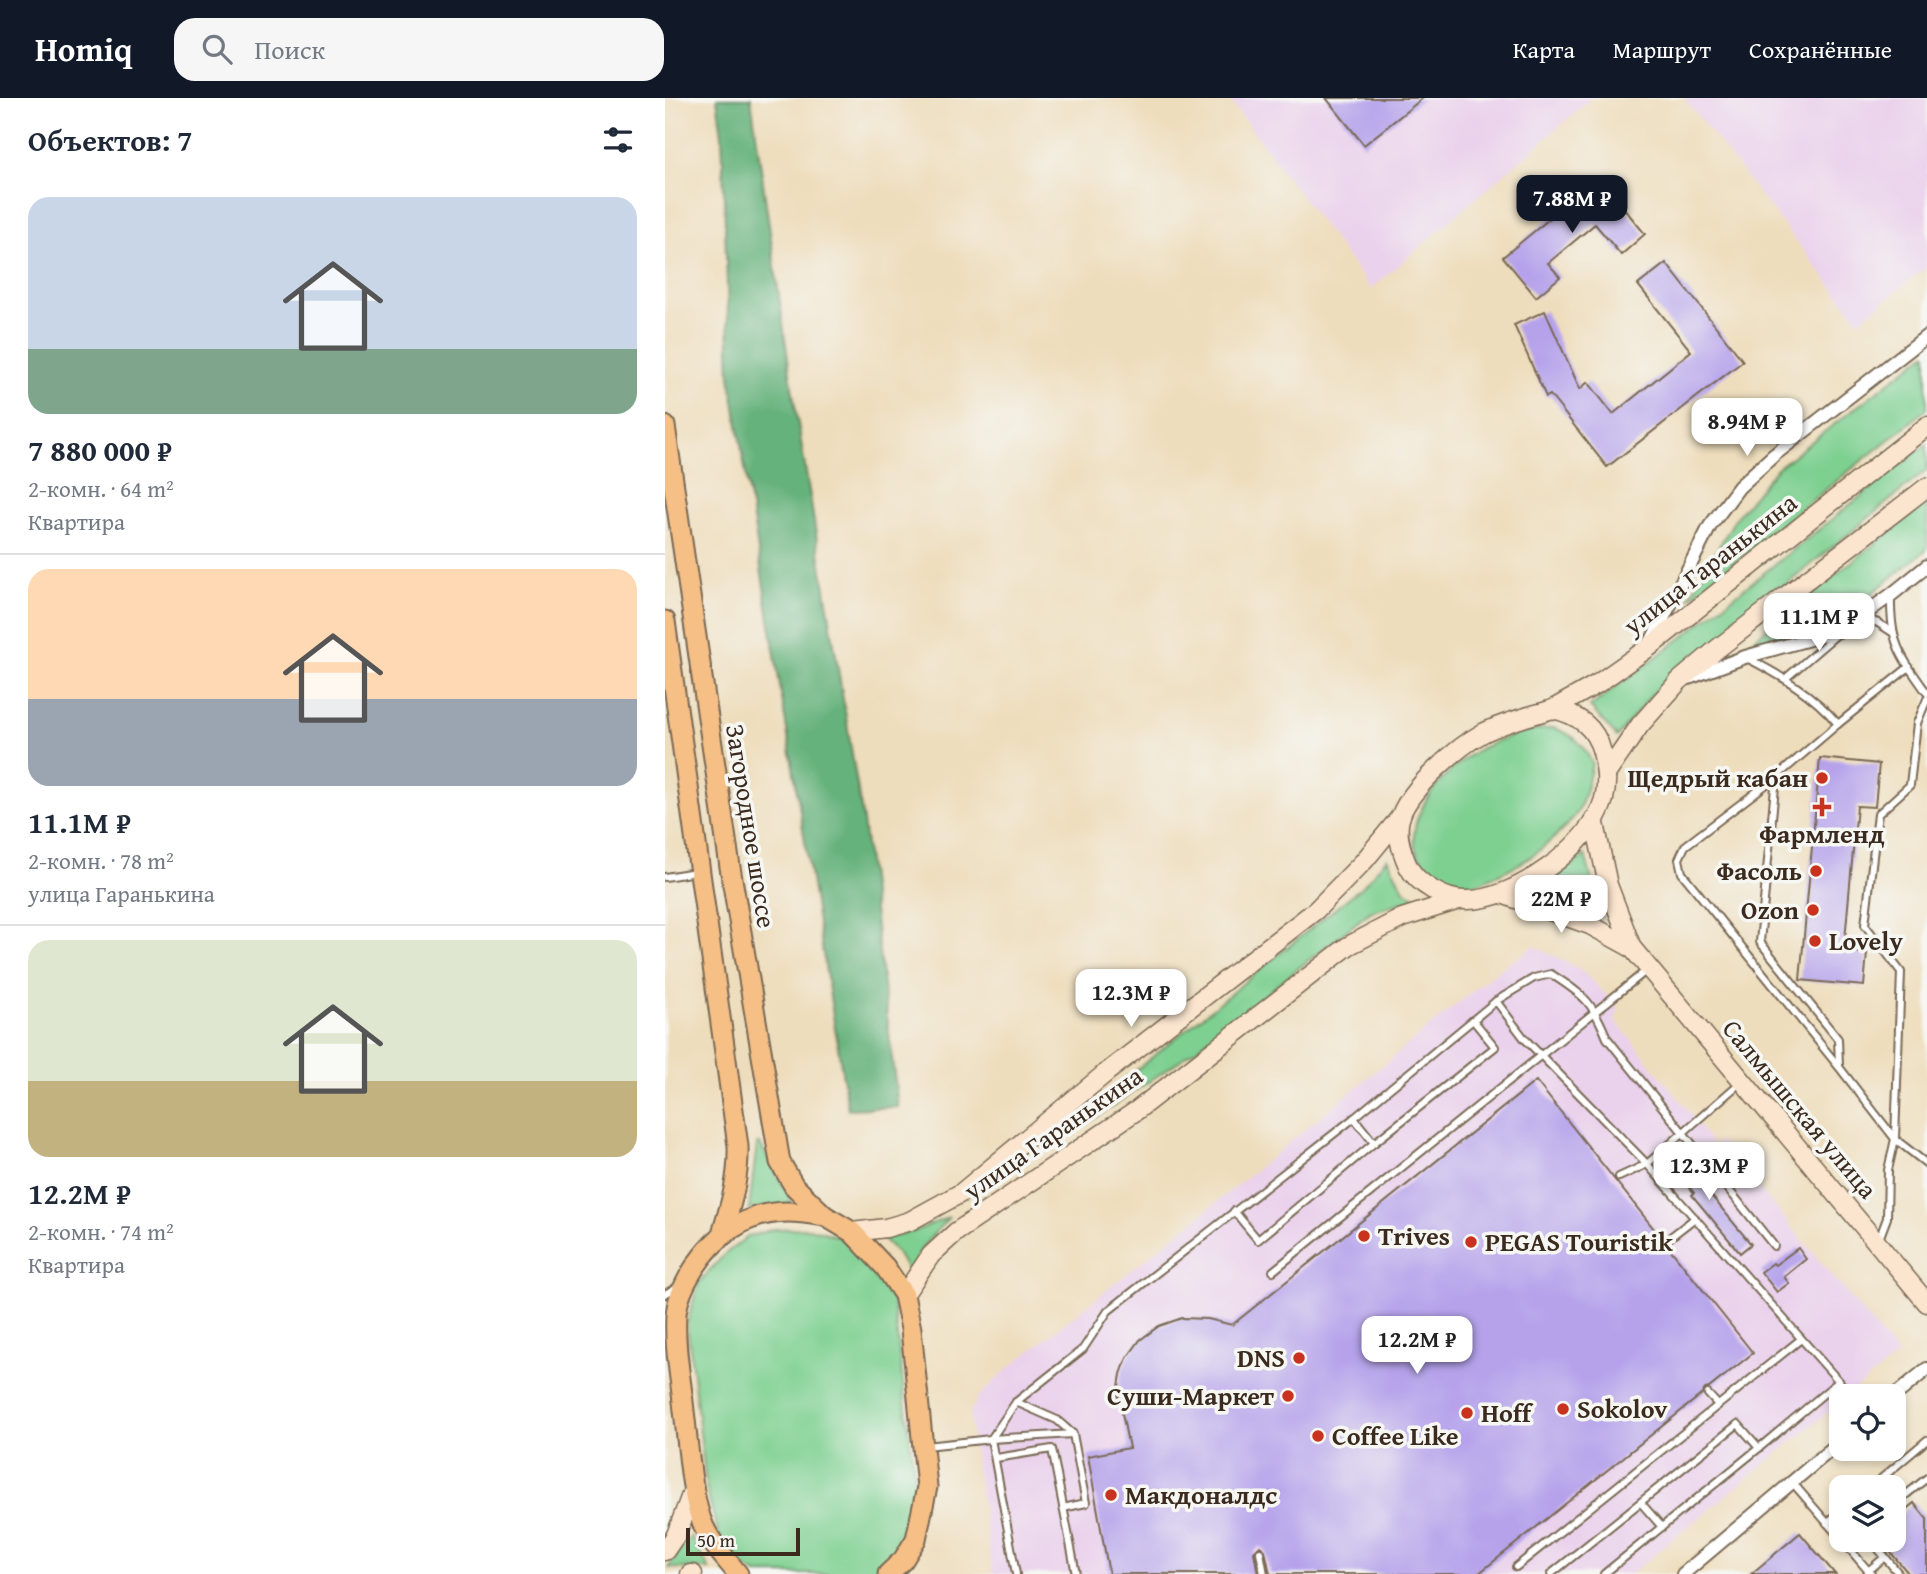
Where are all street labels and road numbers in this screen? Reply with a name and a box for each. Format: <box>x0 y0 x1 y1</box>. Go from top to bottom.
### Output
street label: улица Гаранькина <box>1614 483 1805 645</box>
street label: Загородное шоссе <box>716 721 787 931</box>
street label: Салмышская улица <box>1713 1010 1888 1207</box>
street label: улица Гаранькина <box>954 1056 1151 1210</box>

